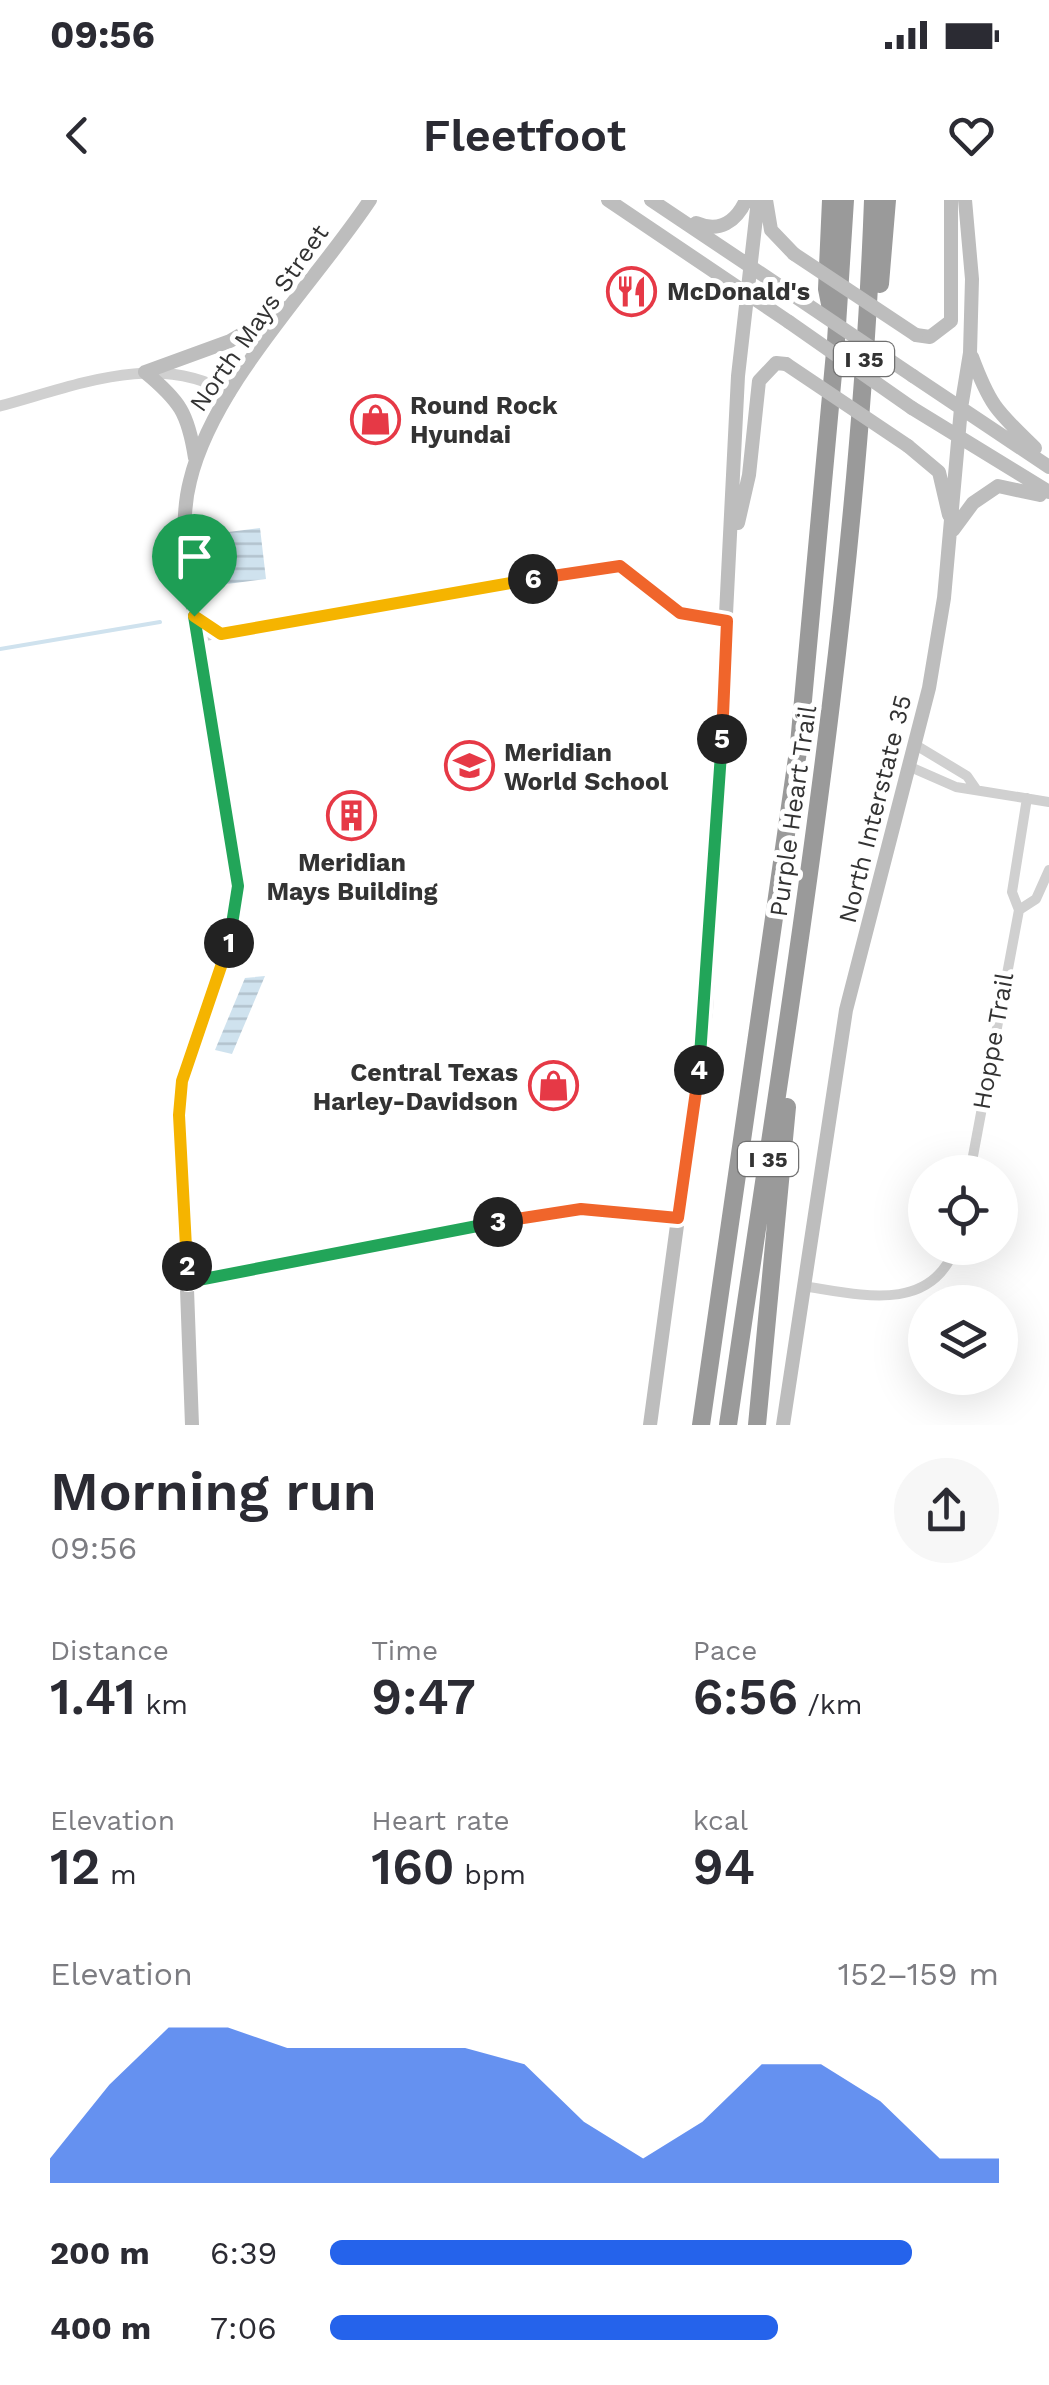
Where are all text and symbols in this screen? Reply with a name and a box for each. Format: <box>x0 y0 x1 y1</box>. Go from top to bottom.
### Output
text: 09:56 <box>50 13 155 57</box>
icon: back <box>50 108 105 163</box>
icon: heart <box>944 108 999 163</box>
text: Fleetfoot <box>423 109 626 162</box>
street label: North Mays Street <box>184 219 335 417</box>
restaurant icon: McDonald's <box>606 265 658 317</box>
place label: McDonald's <box>667 277 810 306</box>
road number: I 35 <box>834 342 894 376</box>
place label: Round Rock Hyundai <box>410 391 558 449</box>
shop icon: Round Rock Hyundai <box>349 393 401 445</box>
pin <box>152 514 237 617</box>
icon: arrive <box>167 529 222 584</box>
pin: 6 <box>508 554 558 604</box>
text: 6 <box>524 562 542 595</box>
street label: North Interstate 35 <box>833 692 917 926</box>
street label: Purple Heart Trail <box>764 703 822 919</box>
pin: 5 <box>697 714 747 764</box>
text: 5 <box>714 722 730 755</box>
place label: Meridian World School <box>504 738 669 796</box>
school or university icon: Meridian World School <box>443 740 495 792</box>
building icon: Meridian Mays Building <box>326 790 378 842</box>
place label: Meridian Mays Building <box>266 848 438 906</box>
pin: 1 <box>204 918 254 968</box>
text: 1 <box>223 926 235 959</box>
street label: Hoppe Trail <box>967 970 1019 1112</box>
pin: 4 <box>674 1045 724 1095</box>
text: 4 <box>690 1053 708 1086</box>
place label: Central Texas Harley-Davidson <box>313 1058 518 1116</box>
shop icon: Central Texas Harley-Davidson <box>527 1060 579 1112</box>
road number: I 35 <box>738 1142 798 1176</box>
map controls <box>908 1155 1018 1395</box>
button: locate <box>908 1155 1018 1265</box>
pin: 3 <box>473 1197 523 1247</box>
text: 3 <box>490 1205 506 1238</box>
pin: 2 <box>162 1241 212 1291</box>
text: 2 <box>179 1249 195 1282</box>
button: layers <box>908 1285 1018 1395</box>
button: share <box>894 1458 999 1563</box>
text: Morning run <box>50 1459 377 1523</box>
text: 09:56 <box>50 1529 137 1567</box>
text: Distance <box>50 1634 169 1667</box>
text: Time <box>371 1634 438 1667</box>
text: Pace <box>693 1634 757 1667</box>
text: 1.41 <box>50 1667 136 1726</box>
text: 9:47 <box>371 1667 476 1726</box>
text: 6:56 <box>693 1667 798 1726</box>
text: km <box>136 1688 188 1721</box>
text: /km <box>798 1688 862 1721</box>
text: Elevation <box>50 1804 175 1837</box>
text: Heart rate <box>371 1804 510 1837</box>
text: kcal <box>693 1804 748 1837</box>
text: 12 <box>50 1837 100 1896</box>
text: 160 <box>371 1837 455 1896</box>
text: 94 <box>693 1837 755 1896</box>
text: m <box>100 1858 137 1891</box>
text: bpm <box>455 1858 526 1891</box>
text: Elevation <box>50 1955 193 1993</box>
text: 152–159 m <box>838 1955 999 1993</box>
text: 200 m <box>50 2234 150 2272</box>
text: 6:39 <box>210 2234 277 2272</box>
text: 400 m <box>50 2309 151 2347</box>
text: 7:06 <box>210 2309 277 2347</box>

